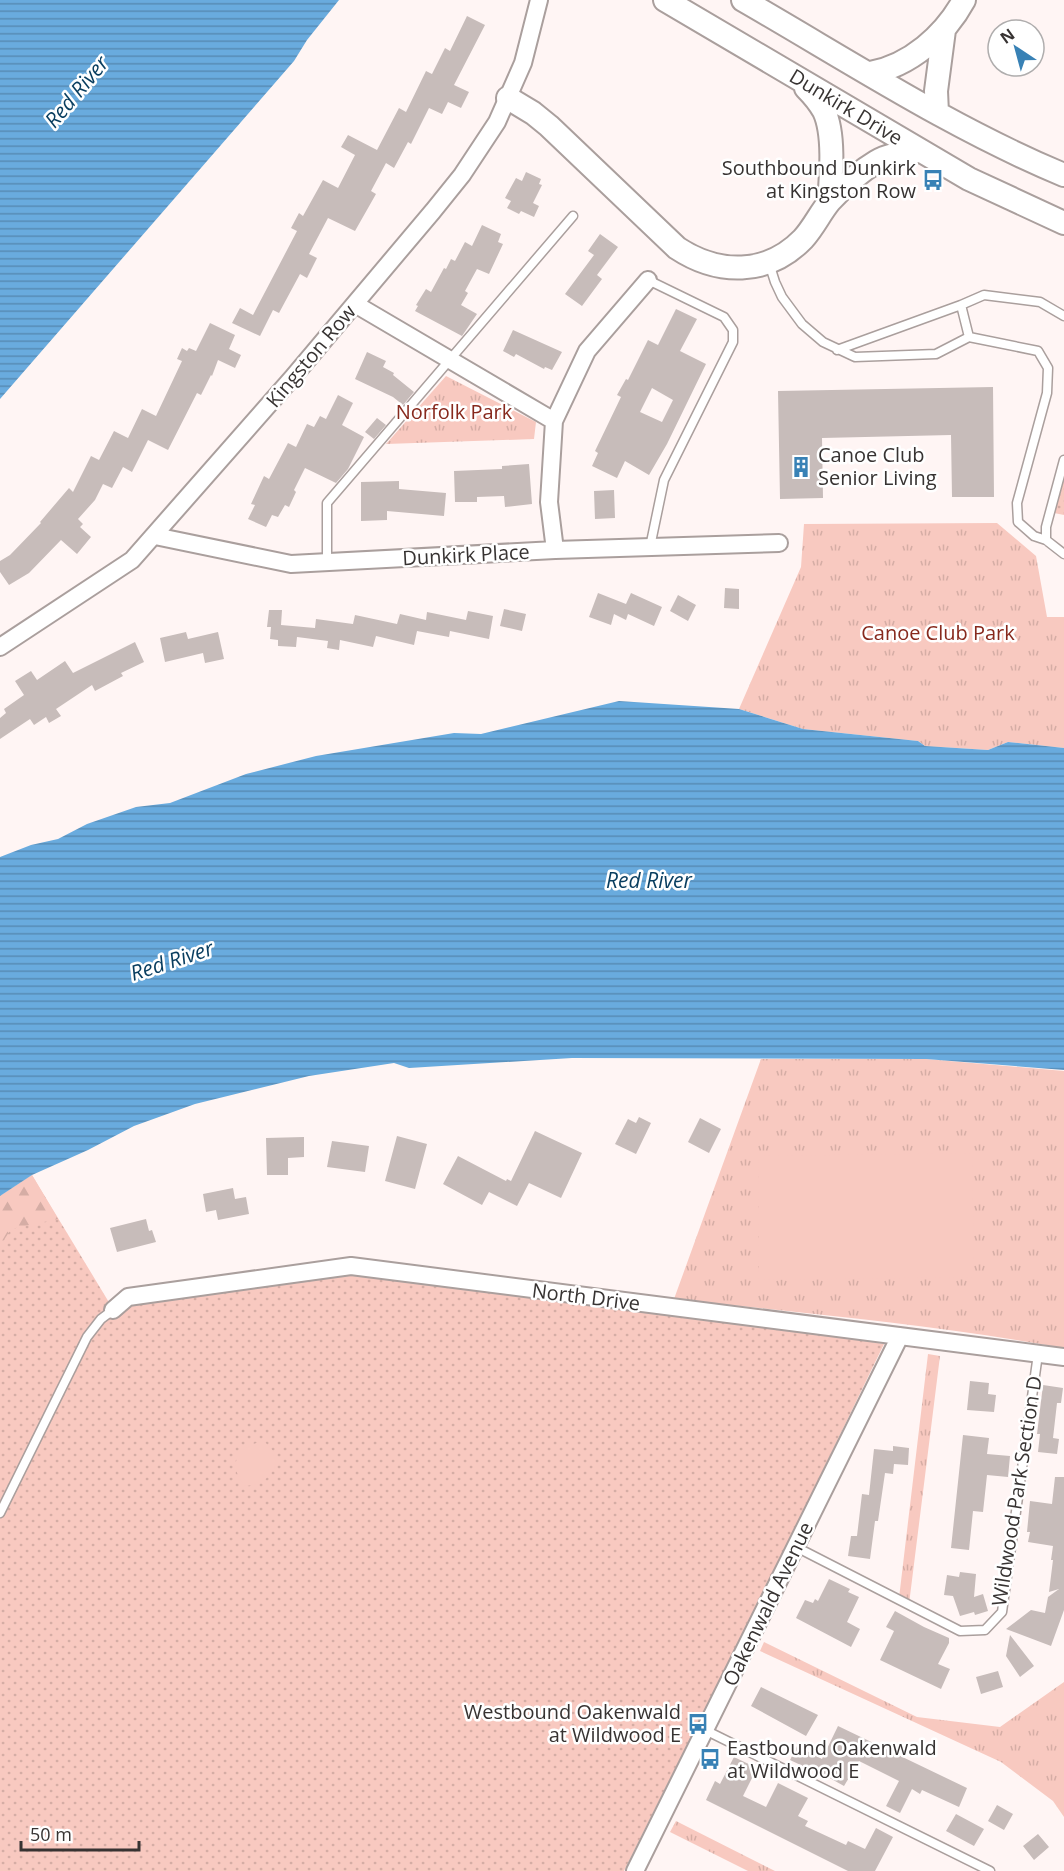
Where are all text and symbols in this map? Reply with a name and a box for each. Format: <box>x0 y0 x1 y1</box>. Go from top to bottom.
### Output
north arrow <box>986 18 1046 78</box>
text: N <box>995 23 1019 49</box>
water label: Red River <box>38 49 115 133</box>
street label: Dunkirk Drive <box>785 62 908 151</box>
place label: Southbound Dunkirk at Kingston Row <box>722 154 916 204</box>
bus stop icon: Southbound Dunkirk at Kingston Row <box>921 168 945 192</box>
street label: Kingston Row <box>260 298 362 413</box>
park label: Norfolk Park <box>396 398 513 425</box>
place label: Canoe Club Senior Living <box>818 441 937 491</box>
building icon: Canoe Club Senior Living <box>789 455 813 479</box>
street label: Dunkirk Place <box>402 538 530 571</box>
park label: Canoe Club Park <box>861 619 1015 646</box>
water label: Red River <box>606 866 693 894</box>
water label: Red River <box>127 933 217 987</box>
street label: North Drive <box>530 1276 642 1317</box>
street label: Wildwood Park Section D <box>985 1374 1048 1608</box>
street label: Oakenwald Avenue <box>716 1517 819 1690</box>
place label: Westbound Oakenwald at Wildwood E <box>464 1698 681 1748</box>
bus stop icon: Westbound Oakenwald at Wildwood E <box>686 1712 710 1736</box>
place label: Eastbound Oakenwald at Wildwood E <box>727 1734 937 1784</box>
bus stop icon: Eastbound Oakenwald at Wildwood E <box>698 1747 722 1771</box>
scale bar <box>21 1814 140 1852</box>
text: 50 m <box>30 1822 72 1846</box>

